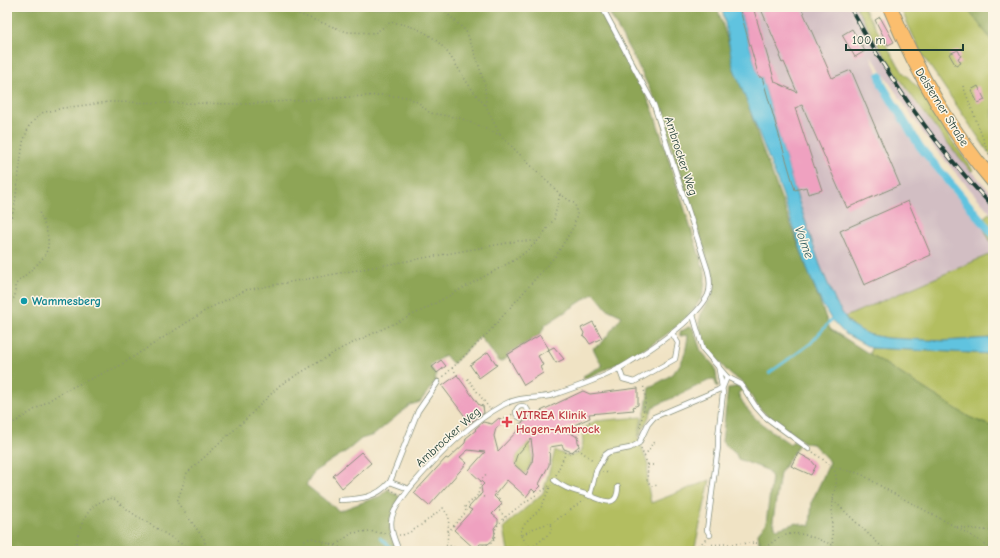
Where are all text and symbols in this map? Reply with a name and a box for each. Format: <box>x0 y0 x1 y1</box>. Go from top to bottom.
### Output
scale bar <box>846 26 963 52</box>
text: 100 m <box>852 33 885 47</box>
street label: Delsterner Straße <box>912 65 972 149</box>
street label: Ambrocker Weg <box>662 115 700 197</box>
water label: Volme <box>792 224 817 261</box>
place label: Wammesberg <box>32 294 101 308</box>
marker: Wammesberg <box>19 296 29 306</box>
street label: Ambrocker Weg <box>413 404 483 470</box>
place label: VITREA Klinik Hagen-Ambrock <box>516 408 600 436</box>
marker: VITREA Klinik Hagen-Ambrock <box>501 416 513 428</box>

